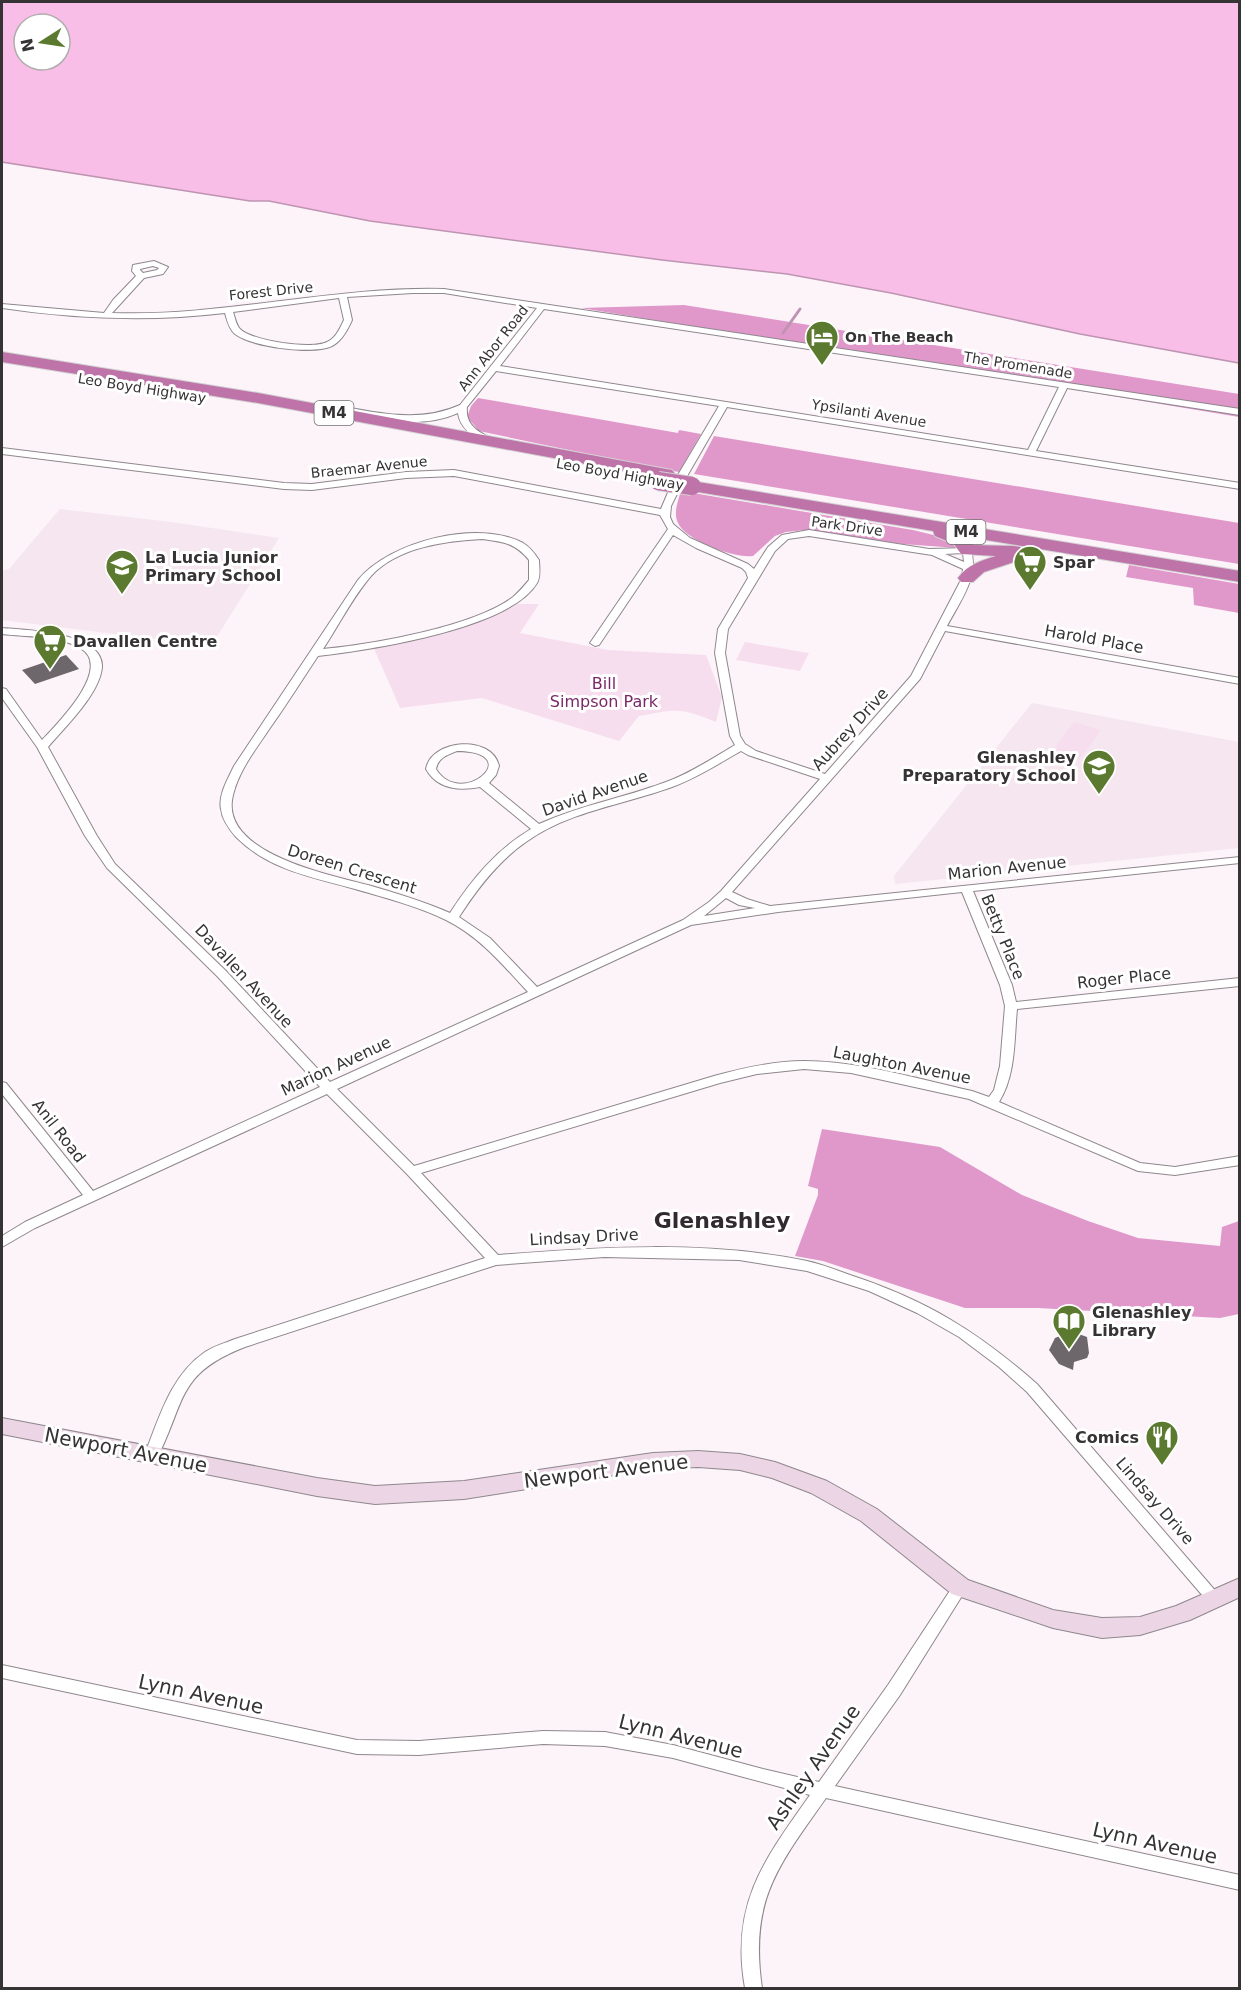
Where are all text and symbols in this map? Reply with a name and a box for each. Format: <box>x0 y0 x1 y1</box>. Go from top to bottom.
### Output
north arrow <box>12 12 72 72</box>
text: N <box>17 36 39 54</box>
street label: Forest Drive <box>228 279 314 303</box>
street label: Ann Abor Road <box>455 302 531 394</box>
hotel icon: On The Beach <box>804 319 840 366</box>
place label: On The Beach <box>845 329 954 345</box>
street label: The Promenade <box>961 348 1074 381</box>
street label: Leo Boyd Highway <box>77 370 207 406</box>
street label: Ypsilanti Avenue <box>810 396 927 430</box>
road number: M4 <box>314 401 354 425</box>
street label: Braemar Avenue <box>310 453 428 481</box>
street label: Leo Boyd Highway <box>555 455 685 493</box>
street label: Park Drive <box>810 513 884 539</box>
road number: M4 <box>946 520 986 544</box>
supermarket icon: Spar <box>1012 544 1048 591</box>
school or university icon: La Lucia Junior Primary School <box>104 548 140 595</box>
place label: La Lucia Junior Primary School <box>145 548 281 585</box>
place label: Spar <box>1053 553 1095 572</box>
street label: Harold Place <box>1043 621 1145 657</box>
supermarket icon: Davallen Centre <box>32 623 68 670</box>
place label: Davallen Centre <box>73 632 218 651</box>
park label: Bill Simpson Park <box>550 674 659 711</box>
street label: Aubrey Drive <box>808 684 892 774</box>
place label: Glenashley Preparatory School <box>902 748 1077 785</box>
school or university icon: Glenashley Preparatory School <box>1081 748 1117 795</box>
street label: David Avenue <box>540 766 650 820</box>
street label: Doreen Crescent <box>285 840 419 898</box>
street label: Marion Avenue <box>947 852 1067 884</box>
street label: Betty Place <box>977 892 1029 982</box>
street label: Davallen Avenue <box>191 920 297 1032</box>
street label: Roger Place <box>1076 964 1172 992</box>
street label: Marion Avenue <box>278 1032 394 1100</box>
street label: Laughton Avenue <box>832 1042 972 1088</box>
street label: Anil Road <box>28 1096 90 1166</box>
district label: Glenashley <box>654 1208 790 1233</box>
street label: Lindsay Drive <box>529 1225 639 1249</box>
library icon: Glenashley Library <box>1051 1303 1087 1350</box>
place label: Glenashley Library <box>1092 1303 1192 1340</box>
restaurant icon: Comics <box>1144 1419 1180 1466</box>
street label: Newport Avenue <box>43 1422 209 1478</box>
place label: Comics <box>1075 1428 1139 1447</box>
street label: Newport Avenue <box>523 1449 689 1493</box>
street label: Lindsay Drive <box>1112 1454 1198 1548</box>
street label: Lynn Avenue <box>136 1669 266 1719</box>
street label: Ashley Avenue <box>761 1700 865 1834</box>
street label: Lynn Avenue <box>616 1709 746 1763</box>
street label: Lynn Avenue <box>1090 1817 1220 1869</box>

